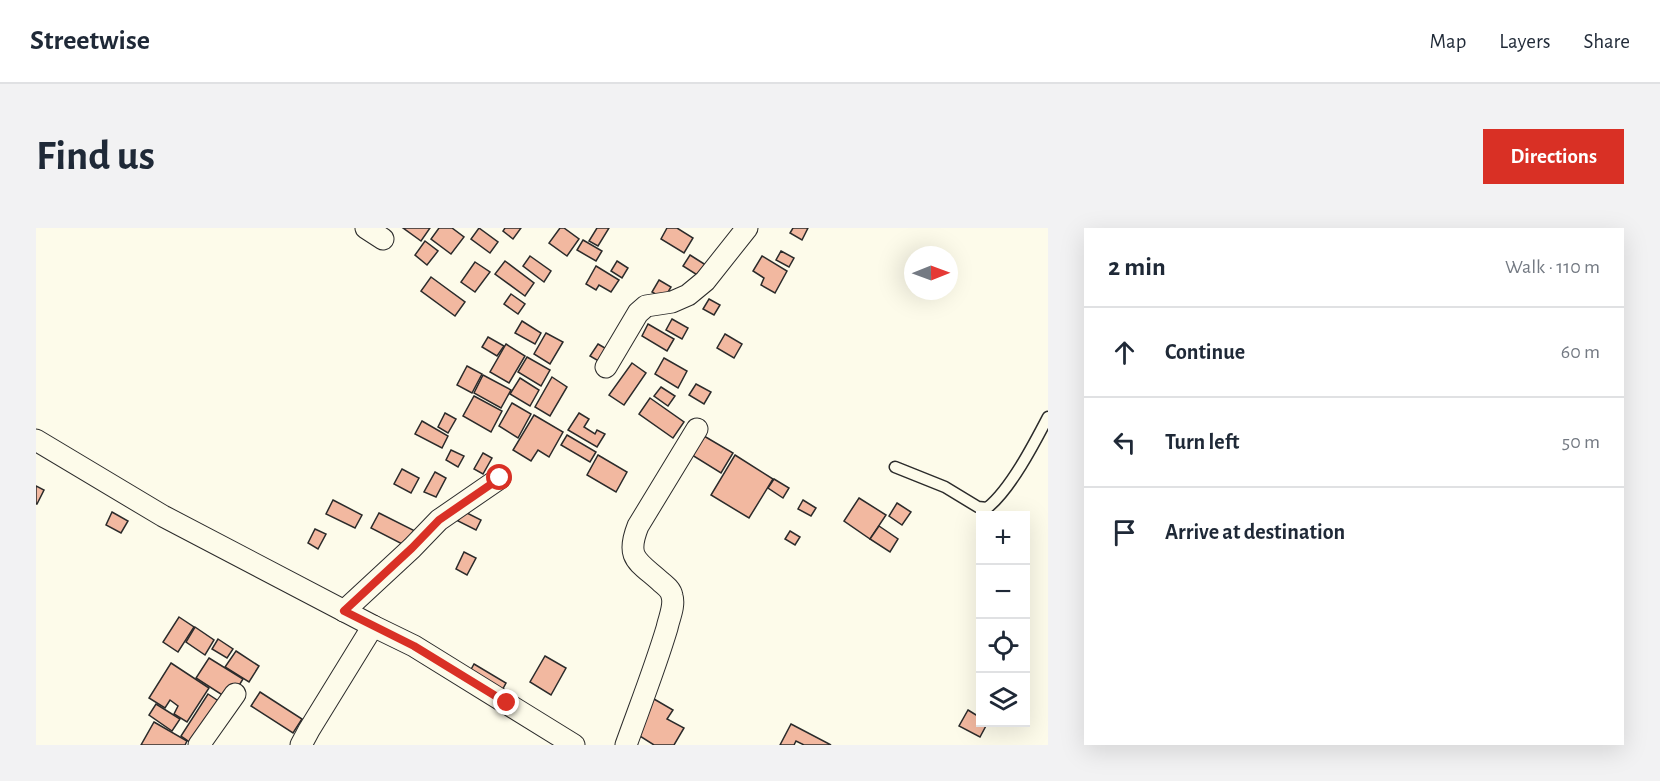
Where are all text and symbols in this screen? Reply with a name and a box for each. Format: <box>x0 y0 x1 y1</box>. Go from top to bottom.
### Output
text: Streetwise <box>30 27 150 55</box>
text: Map <box>1430 31 1466 52</box>
text: Layers <box>1499 31 1550 52</box>
text: Share <box>1583 31 1630 52</box>
button: Directions <box>1483 129 1624 184</box>
text: Find us <box>36 135 155 177</box>
north arrow <box>904 246 958 300</box>
text: 2 min <box>1108 254 1166 280</box>
text: Walk · 110 m <box>1505 257 1600 277</box>
icon: ahead <box>1108 336 1141 369</box>
text: Continue <box>1165 341 1245 363</box>
text: 60 m <box>1561 342 1600 362</box>
icon: left <box>1108 426 1141 459</box>
text: Turn left <box>1165 431 1239 453</box>
text: 50 m <box>1562 432 1600 452</box>
route start <box>486 464 512 490</box>
map controls <box>976 511 1030 727</box>
button: + <box>976 511 1030 565</box>
icon: arrive <box>1108 516 1141 549</box>
text: Arrive at destination <box>1165 521 1345 543</box>
button: − <box>976 565 1030 619</box>
button: locate <box>976 619 1030 673</box>
button: layers <box>976 673 1030 727</box>
route end <box>493 689 519 715</box>

